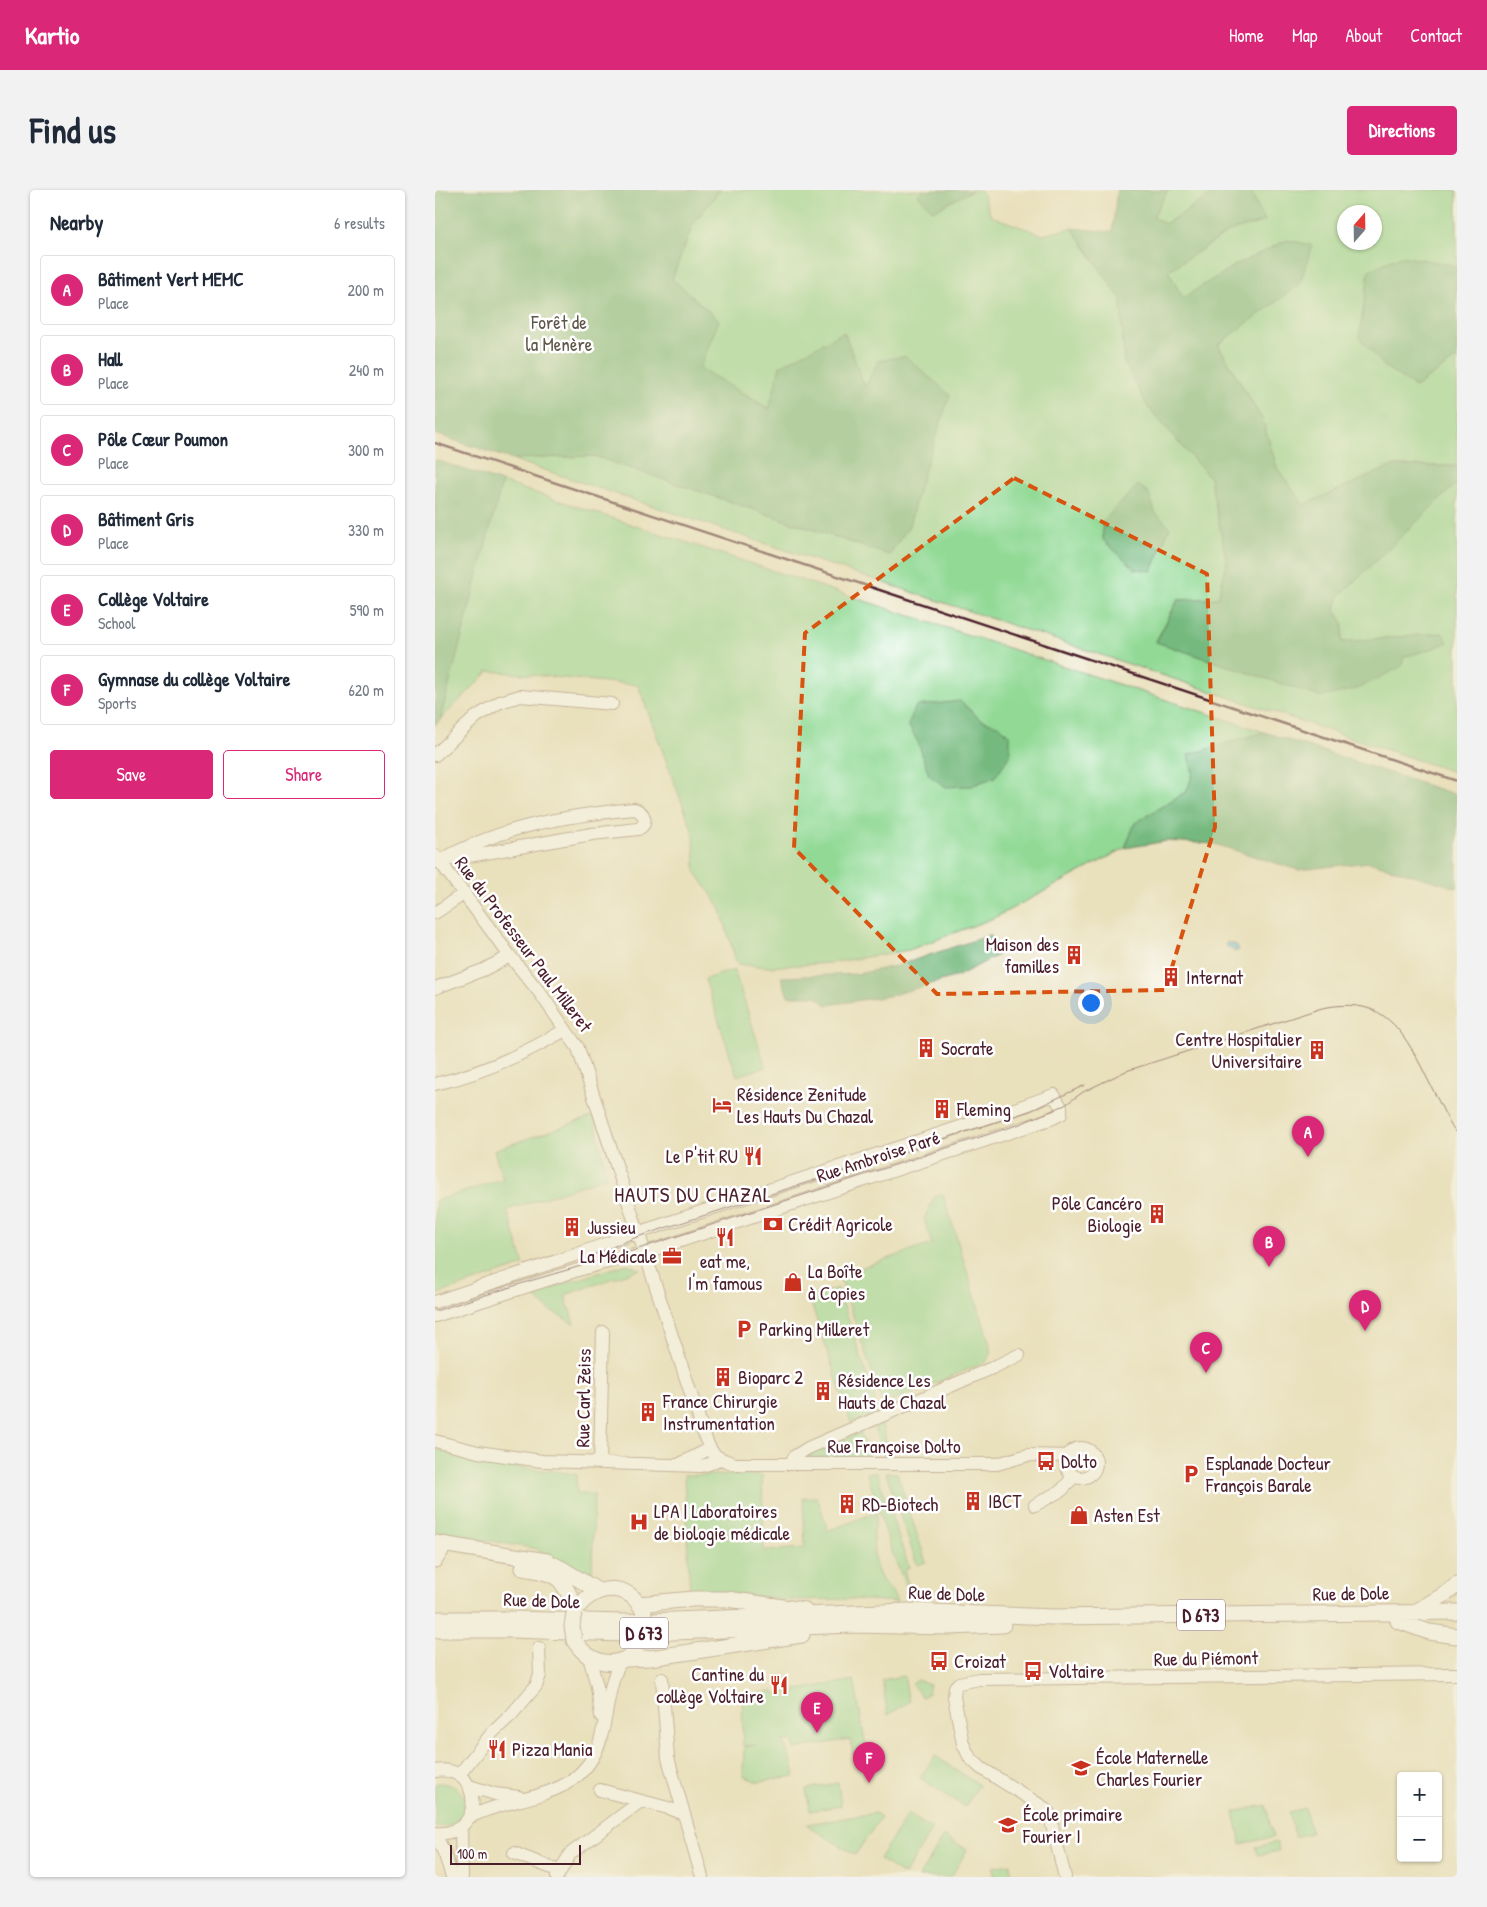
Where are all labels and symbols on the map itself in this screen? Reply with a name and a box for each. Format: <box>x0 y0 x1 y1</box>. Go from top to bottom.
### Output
north arrow <box>1337 205 1382 250</box>
park label: Forêt de la Menère <box>526 309 593 357</box>
street label: Rue du Professeur Paul Milleret <box>449 851 599 1038</box>
place label: Maison des familles <box>986 931 1059 979</box>
building icon: Maison des familles <box>1063 944 1085 966</box>
place label: Internat <box>1186 964 1244 990</box>
building icon: Internat <box>1160 966 1182 988</box>
your location <box>1078 990 1104 1016</box>
place label: Centre Hospitalier Universitaire <box>1175 1026 1303 1074</box>
place label: Socrate <box>941 1035 994 1061</box>
building icon: Socrate <box>915 1037 937 1059</box>
building icon: Centre Hospitalier Universitaire <box>1306 1039 1328 1061</box>
place label: Résidence Zenitude Les Hauts Du Chazal <box>737 1081 874 1129</box>
hotel icon: Résidence Zenitude Les Hauts Du Chazal <box>711 1094 733 1116</box>
place label: Fleming <box>956 1096 1011 1122</box>
building icon: Fleming <box>931 1098 953 1120</box>
pin: A <box>1292 1116 1324 1157</box>
street label: Rue Ambroise Paré <box>813 1124 943 1188</box>
place label: Le P'tit RU <box>666 1143 738 1169</box>
restaurant icon: Le P'tit RU <box>742 1145 764 1167</box>
district label: HAUTS DU CHAZAL <box>614 1180 772 1209</box>
place label: Pôle Cancéro Biologie <box>1052 1190 1142 1238</box>
building icon: Pôle Cancéro Biologie <box>1146 1203 1168 1225</box>
place label: Crédit Agricole <box>788 1211 893 1237</box>
bank icon: Crédit Agricole <box>762 1213 784 1235</box>
place label: Jussieu <box>587 1214 636 1240</box>
building icon: Jussieu <box>561 1216 583 1238</box>
restaurant icon: eat me, I'm famous <box>714 1226 736 1248</box>
pin: B <box>1253 1226 1285 1267</box>
place label: La Médicale <box>580 1243 657 1269</box>
office icon: La Médicale <box>661 1245 683 1267</box>
place label: eat me, I'm famous <box>688 1248 762 1296</box>
place label: La Boîte à Copies <box>808 1258 865 1306</box>
shop icon: La Boîte à Copies <box>782 1271 804 1293</box>
pin: D <box>1349 1290 1381 1331</box>
place label: Parking Milleret <box>759 1316 870 1342</box>
parking icon: Parking Milleret <box>733 1318 755 1340</box>
pin: C <box>1190 1332 1222 1373</box>
street label: Rue Carl Zeiss <box>569 1348 597 1448</box>
place label: Bioparc 2 <box>738 1364 803 1390</box>
building icon: Bioparc 2 <box>712 1366 734 1388</box>
place label: Résidence Les Hauts de Chazal <box>838 1367 947 1415</box>
building icon: Résidence Les Hauts de Chazal <box>812 1380 834 1402</box>
place label: France Chirurgie Instrumentation <box>662 1388 778 1436</box>
building icon: France Chirurgie Instrumentation <box>637 1401 659 1423</box>
street label: Rue Françoise Dolto <box>827 1433 961 1459</box>
place label: Dolto <box>1061 1448 1097 1474</box>
bus stop icon: Dolto <box>1035 1450 1057 1472</box>
place label: Esplanade Docteur François Barale <box>1205 1450 1331 1498</box>
parking icon: Esplanade Docteur François Barale <box>1180 1463 1202 1485</box>
place label: IBCT <box>988 1488 1023 1514</box>
building icon: IBCT <box>962 1490 984 1512</box>
place label: RD-Biotech <box>862 1491 938 1517</box>
building icon: RD-Biotech <box>836 1493 858 1515</box>
place label: LPA | Laboratoires de biologie médicale <box>654 1498 790 1546</box>
place label: Asten Est <box>1094 1502 1160 1528</box>
shop icon: Asten Est <box>1068 1504 1090 1526</box>
hospital icon: LPA | Laboratoires de biologie médicale <box>628 1511 650 1533</box>
street label: Rue de Dole <box>908 1579 986 1607</box>
street label: Rue de Dole <box>1312 1579 1390 1607</box>
street label: Rue de Dole <box>503 1586 581 1614</box>
road number: D 673 <box>1177 1600 1225 1630</box>
road number: D 673 <box>620 1618 668 1649</box>
street label: Rue du Piémont <box>1154 1644 1259 1672</box>
place label: Croizat <box>954 1648 1006 1674</box>
bus stop icon: Croizat <box>928 1650 950 1672</box>
place label: Voltaire <box>1048 1658 1105 1684</box>
bus stop icon: Voltaire <box>1022 1660 1044 1682</box>
place label: Cantine du collège Voltaire <box>656 1661 764 1709</box>
restaurant icon: Cantine du collège Voltaire <box>768 1674 790 1696</box>
pin: E <box>801 1692 833 1733</box>
place label: Pizza Mania <box>512 1736 593 1762</box>
restaurant icon: Pizza Mania <box>486 1738 508 1760</box>
pin: F <box>853 1742 885 1783</box>
place label: École Maternelle Charles Fourier <box>1096 1744 1209 1792</box>
school or university icon: École Maternelle Charles Fourier <box>1070 1757 1092 1779</box>
place label: École primaire Fourier I <box>1022 1801 1123 1849</box>
school or university icon: École primaire Fourier I <box>997 1814 1019 1836</box>
scale bar <box>450 1842 581 1865</box>

